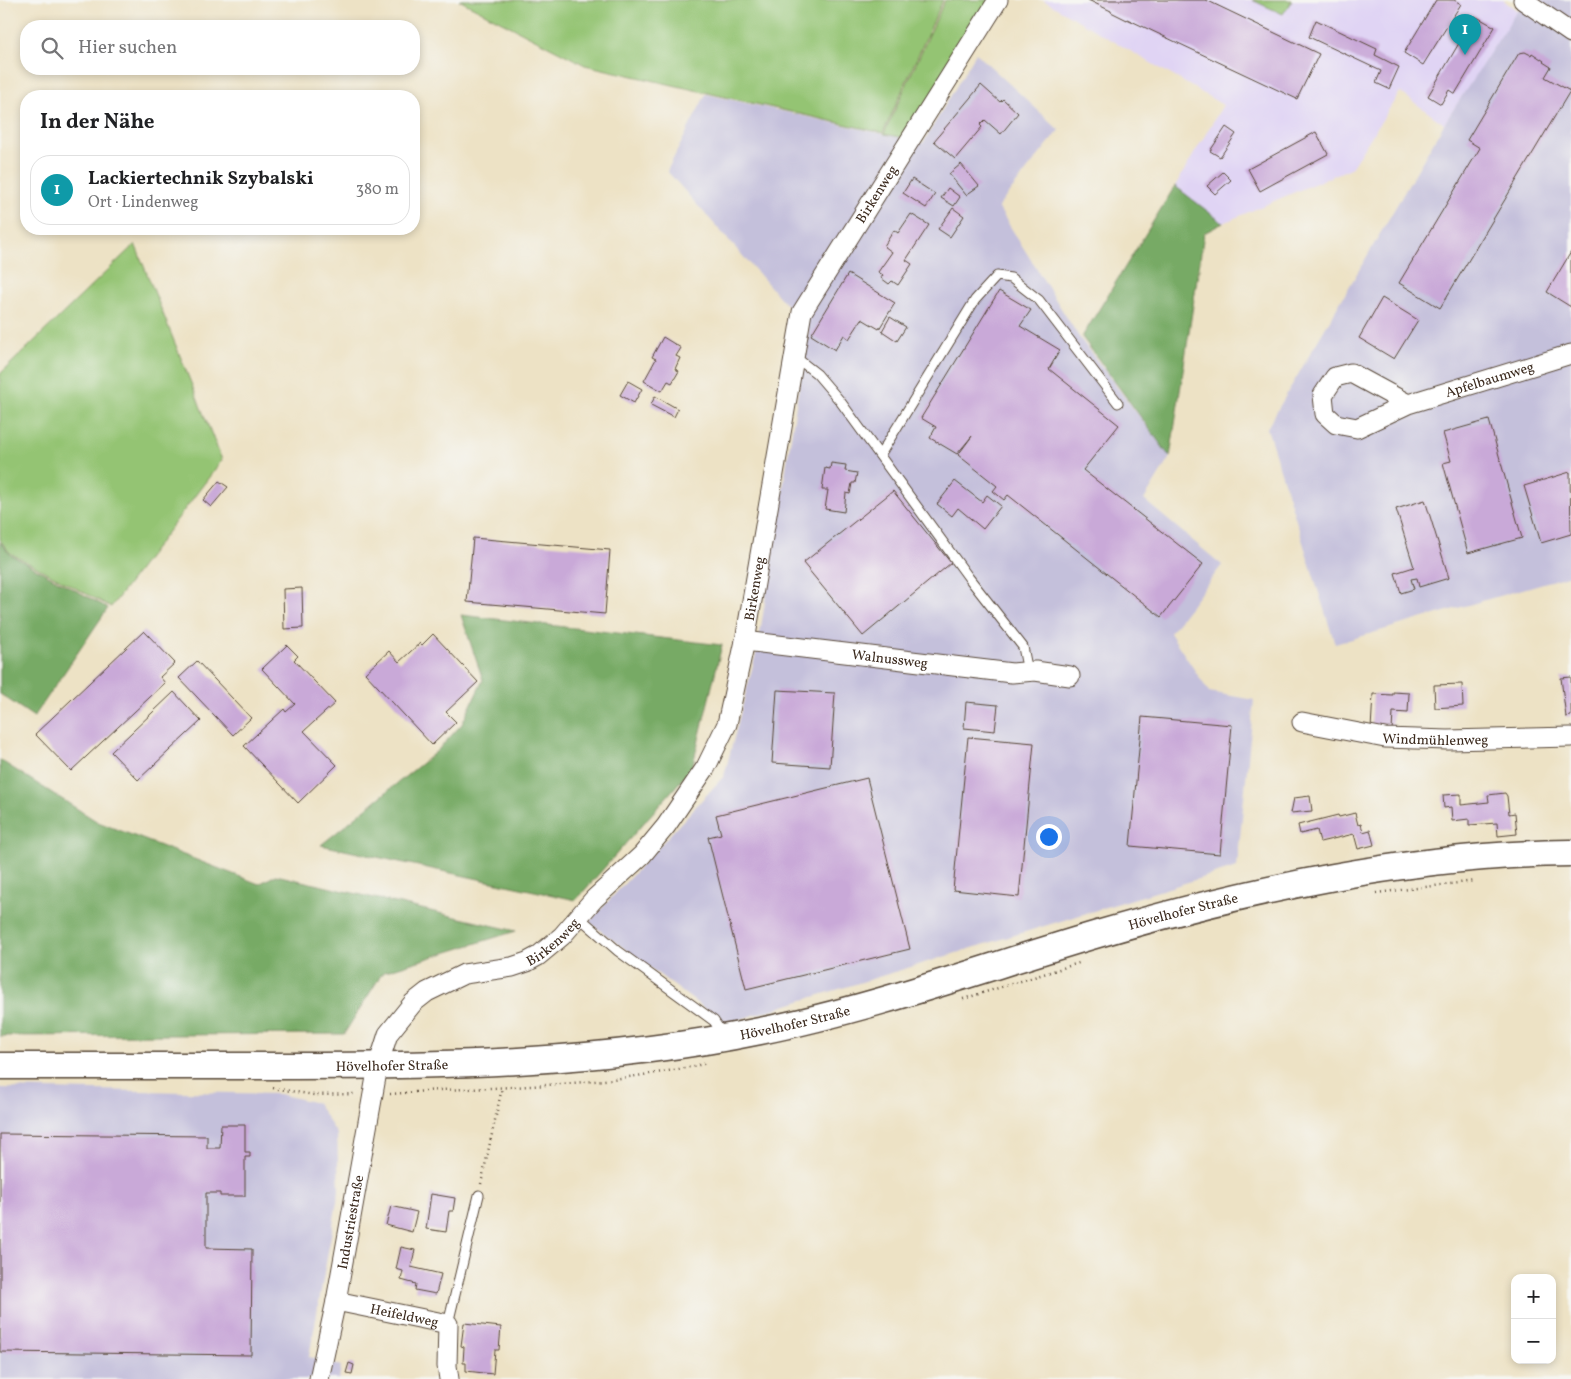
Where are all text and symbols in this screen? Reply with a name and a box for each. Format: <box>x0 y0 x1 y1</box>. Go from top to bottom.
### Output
pin: 1 <box>1449 14 1481 55</box>
search box <box>20 20 420 75</box>
icon: search <box>38 34 66 62</box>
text: Hier suchen <box>78 35 177 61</box>
text: In der Nähe <box>40 108 155 137</box>
street label: Birkenweg <box>852 162 903 227</box>
text: Lackiertechnik Szybalski <box>88 166 314 192</box>
text: 1 <box>54 179 60 201</box>
text: 380 m <box>356 179 399 201</box>
text: Ort · Lindenweg <box>88 192 198 214</box>
street label: Apfelbaumweg <box>1443 358 1537 403</box>
street label: Birkenweg <box>741 555 771 622</box>
street label: Walnussweg <box>851 646 929 674</box>
street label: Windmühlenweg <box>1382 730 1489 751</box>
your location <box>1036 824 1062 850</box>
street label: Hövelhofer Straße <box>1126 889 1240 936</box>
street label: Birkenweg <box>523 914 584 972</box>
street label: Hövelhofer Straße <box>739 1002 853 1046</box>
street label: Hövelhofer Straße <box>336 1056 449 1077</box>
street label: Industriestraße <box>334 1173 369 1271</box>
map controls <box>1511 1274 1556 1364</box>
button: + <box>1511 1274 1556 1319</box>
street label: Heifeldweg <box>368 1300 440 1333</box>
button: − <box>1511 1319 1556 1364</box>

